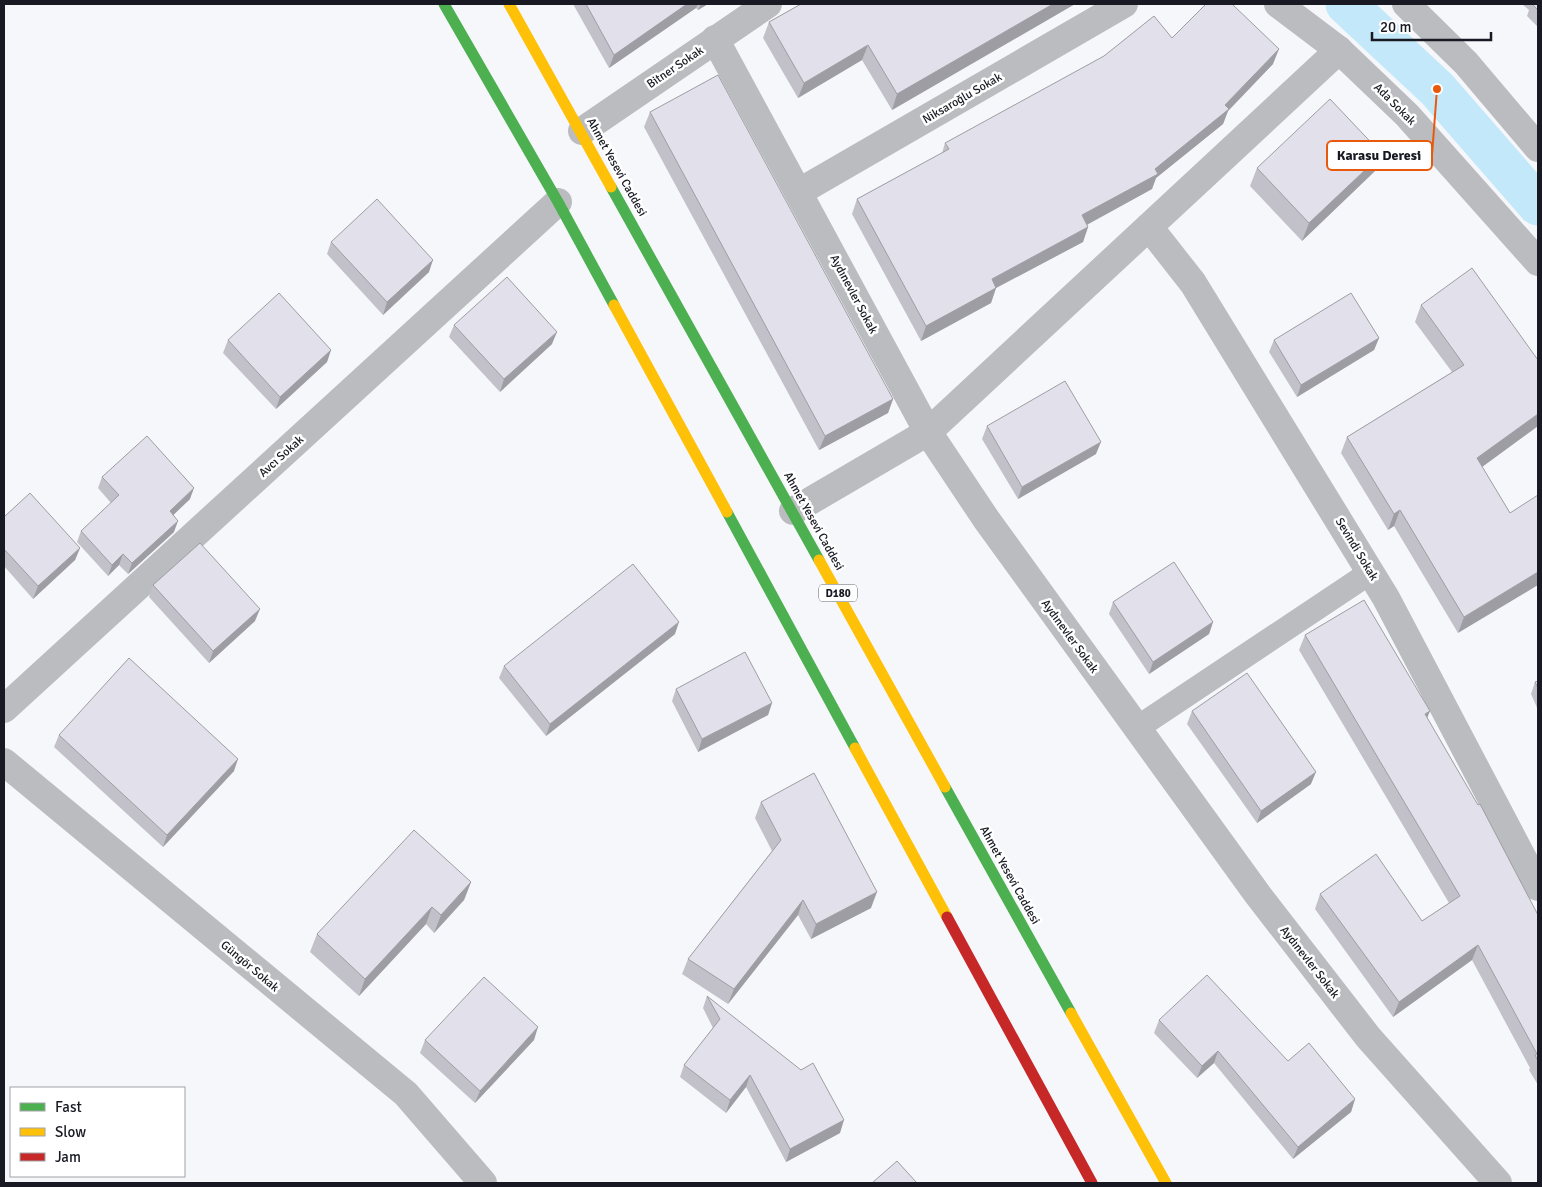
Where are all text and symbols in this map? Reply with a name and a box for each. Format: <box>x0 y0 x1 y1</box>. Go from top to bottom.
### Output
scale bar <box>1372 10 1491 42</box>
text: 20 m <box>1380 18 1411 36</box>
street label: Bitner Sokak <box>644 43 707 92</box>
street label: Niksaroğlu Sokak <box>920 70 1005 127</box>
street label: Ada Sokak <box>1370 80 1419 129</box>
street label: Ahmet Yesevi Caddesi <box>583 115 650 219</box>
callout: Karasu Deresi <box>1327 141 1432 170</box>
text: Karasu Deresi <box>1337 147 1421 164</box>
street label: Aydınevler Sokak <box>826 252 881 336</box>
street label: Avcı Sokak <box>256 432 307 480</box>
street label: Ahmet Yesevi Caddesi <box>780 469 847 573</box>
street label: Sevindi Sokak <box>1332 515 1381 584</box>
road number: D180 <box>819 584 857 602</box>
street label: Aydınevler Sokak <box>1038 596 1101 676</box>
street label: Ahmet Yesevi Caddesi <box>976 823 1043 927</box>
street label: Aydınevler Sokak <box>1277 923 1342 1001</box>
street label: Güngör Sokak <box>217 938 282 995</box>
legend <box>10 1087 185 1177</box>
text: Fast <box>55 1098 82 1116</box>
text: Slow <box>55 1123 86 1141</box>
text: Jam <box>55 1148 81 1166</box>

